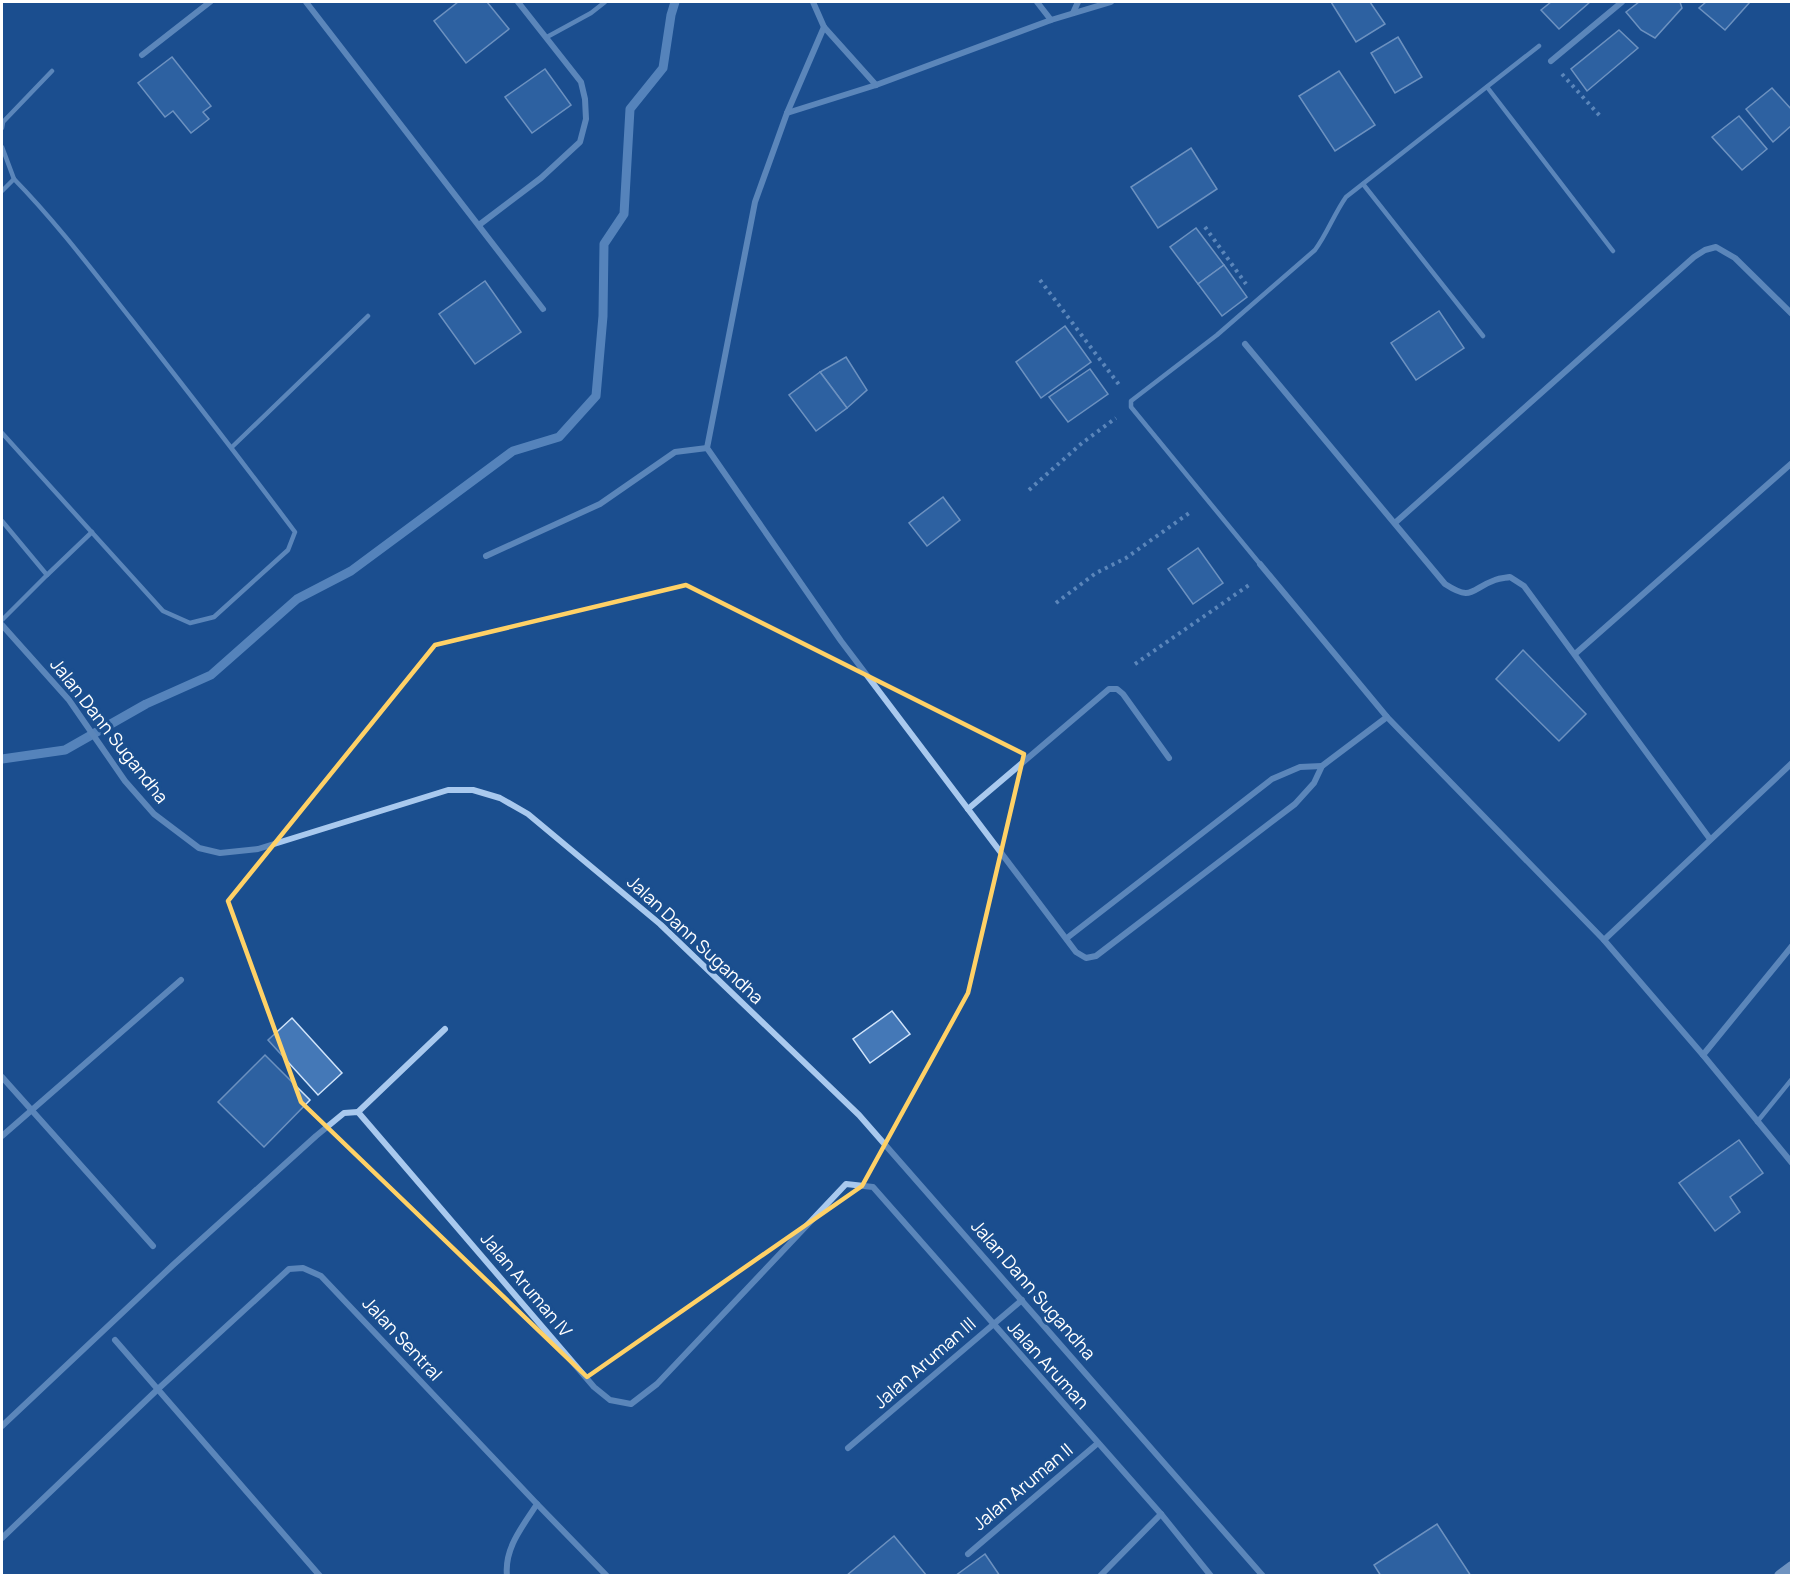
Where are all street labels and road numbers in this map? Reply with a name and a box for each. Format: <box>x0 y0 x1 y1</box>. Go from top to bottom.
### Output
street label: Jalan Dann Sugandha <box>45 653 174 808</box>
street label: Jalan Dann Sugandha <box>622 870 769 1009</box>
street label: Jalan Dann Sugandha <box>966 1214 1101 1365</box>
street label: Jalan Aruman IV <box>476 1227 578 1342</box>
street label: Jalan Sentral <box>358 1291 448 1385</box>
street label: Jalan Aruman III <box>868 1311 980 1413</box>
street label: Jalan Aruman <box>1003 1315 1095 1414</box>
street label: Jalan Aruman II <box>967 1437 1077 1535</box>

